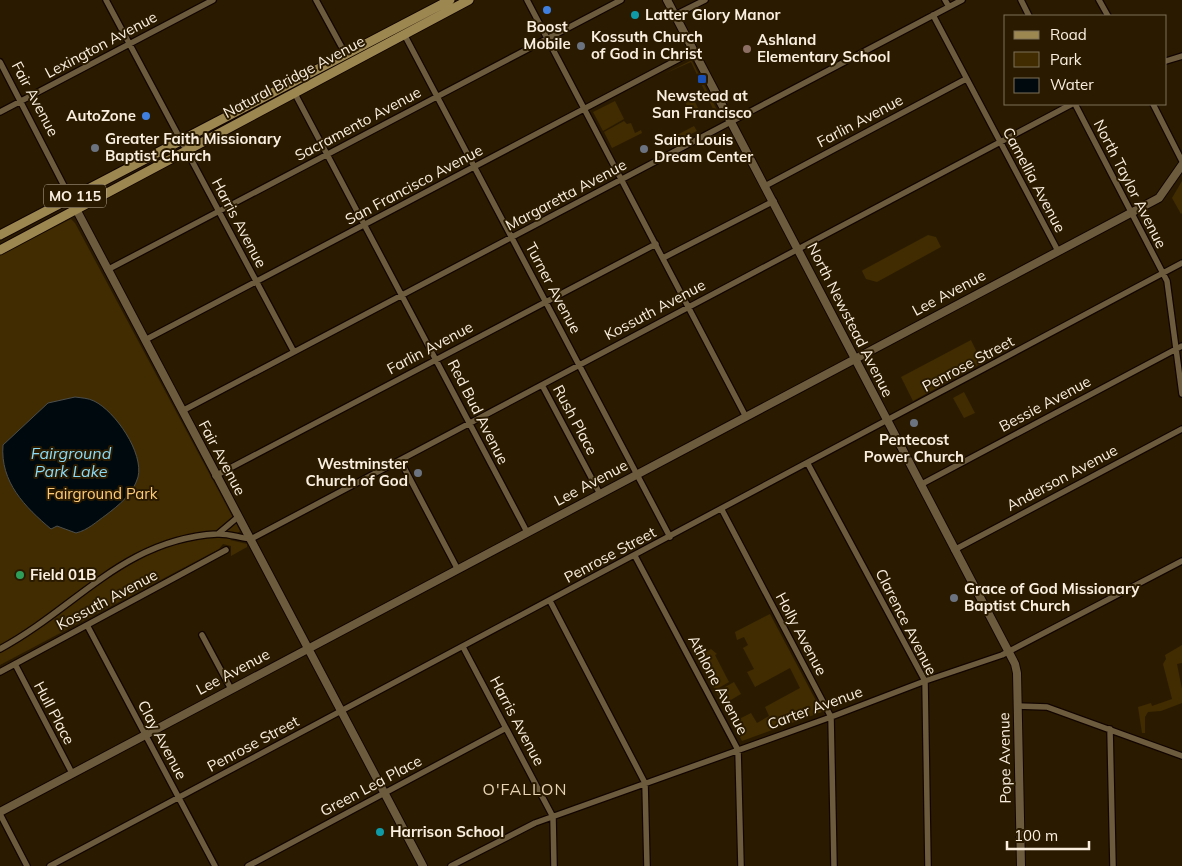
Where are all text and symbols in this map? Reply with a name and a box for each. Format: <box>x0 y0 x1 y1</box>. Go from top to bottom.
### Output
marker: Boost Mobile <box>541 4 553 16</box>
place label: Latter Glory Manor <box>645 5 781 24</box>
street label: Lexington Avenue <box>41 7 160 82</box>
marker: Latter Glory Manor <box>629 9 641 21</box>
legend <box>1004 15 1167 105</box>
place label: Boost Mobile <box>523 17 571 53</box>
text: Road <box>1050 25 1087 44</box>
place label: Kossuth Church of God in Christ <box>591 27 703 63</box>
place label: Ashland Elementary School <box>757 30 890 66</box>
street label: Natural Bridge Avenue <box>220 31 368 122</box>
marker: Kossuth Church of God in Christ <box>575 40 587 52</box>
marker: Ashland Elementary School <box>741 43 753 55</box>
text: Park <box>1050 50 1082 69</box>
street label: Fair Avenue <box>8 58 63 140</box>
marker: Newstead at San Francisco <box>696 73 708 85</box>
text: Water <box>1050 75 1094 94</box>
street label: Sacramento Avenue <box>291 82 424 165</box>
place label: Newstead at San Francisco <box>652 86 752 122</box>
street label: Farlin Avenue <box>814 90 906 151</box>
place label: AutoZone <box>66 106 136 125</box>
marker: AutoZone <box>140 110 152 122</box>
street label: North Taylor Avenue <box>1090 116 1171 251</box>
street label: Camellia Avenue <box>999 124 1070 236</box>
place label: Greater Faith Missionary Baptist Church <box>105 129 282 165</box>
place label: Saint Louis Dream Center <box>654 130 753 166</box>
street label: San Francisco Avenue <box>342 140 486 229</box>
marker: Greater Faith Missionary Baptist Church <box>89 142 101 154</box>
marker: Saint Louis Dream Center <box>638 143 650 155</box>
street label: Margaretta Avenue <box>502 155 629 234</box>
street label: Harris Avenue <box>208 175 271 271</box>
road number: MO 115 <box>44 185 106 208</box>
street label: Turner Avenue <box>521 239 585 337</box>
street label: North Newstead Avenue <box>803 239 898 400</box>
street label: Lee Avenue <box>909 265 989 320</box>
street label: Kossuth Avenue <box>601 275 709 344</box>
street label: Farlin Avenue <box>384 317 476 378</box>
street label: Penrose Street <box>919 331 1017 396</box>
street label: Red Bud Avenue <box>444 356 513 467</box>
street label: Bessie Avenue <box>996 371 1094 436</box>
street label: Rush Place <box>549 381 602 458</box>
street label: Fair Avenue <box>195 417 250 499</box>
marker: Pentecost Power Church <box>908 417 920 429</box>
place label: Pentecost Power Church <box>864 430 964 466</box>
street label: Anderson Avenue <box>1003 440 1121 515</box>
water label: Fairground Park Lake <box>31 443 112 481</box>
place label: Westminster Church of God <box>306 454 408 490</box>
street label: Lee Avenue <box>551 455 631 510</box>
marker: Westminster Church of God <box>412 467 424 479</box>
park label: Fairground Park <box>47 484 158 503</box>
street label: Penrose Street <box>561 522 659 587</box>
place label: Field 01B <box>30 565 96 584</box>
street label: Kossuth Avenue <box>53 565 161 634</box>
street label: Clarence Avenue <box>871 565 941 678</box>
marker: Field 01B <box>14 569 26 581</box>
place label: Grace of God Missionary Baptist Church <box>964 579 1140 615</box>
street label: Holly Avenue <box>772 589 831 679</box>
marker: Grace of God Missionary Baptist Church <box>948 592 960 604</box>
street label: Athlone Avenue <box>684 632 753 738</box>
street label: Lee Avenue <box>193 644 273 699</box>
street label: Harris Avenue <box>486 673 549 769</box>
street label: Hull Place <box>30 678 79 748</box>
street label: Carter Avenue <box>765 682 865 734</box>
street label: Clay Avenue <box>134 697 191 783</box>
street label: Penrose Street <box>204 711 302 776</box>
street label: Pope Avenue <box>994 712 1015 804</box>
street label: Green Lea Place <box>317 751 425 820</box>
district label: O'FALLON <box>483 779 567 799</box>
scale bar <box>1007 818 1090 850</box>
place label: Harrison School <box>390 822 504 841</box>
marker: Harrison School <box>374 826 386 838</box>
text: 100 m <box>1014 826 1058 845</box>

